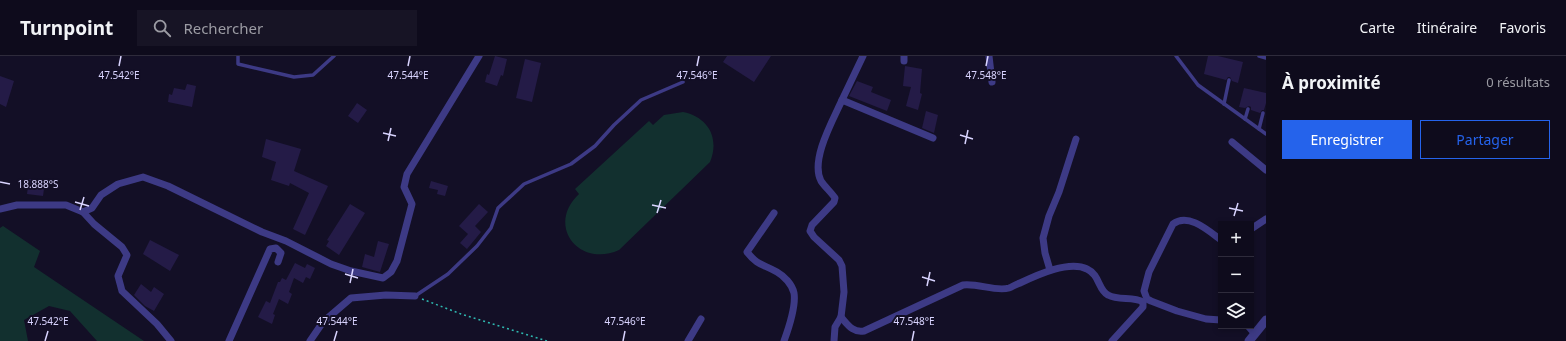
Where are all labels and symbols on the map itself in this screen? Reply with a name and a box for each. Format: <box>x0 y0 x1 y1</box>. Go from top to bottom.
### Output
text: 47.542°E <box>98 68 140 82</box>
text: 47.544°E <box>387 68 429 82</box>
text: 47.546°E <box>676 68 718 82</box>
text: 47.548°E <box>965 68 1007 82</box>
text: 18.888°S <box>17 177 59 191</box>
text: 47.542°E <box>27 314 69 328</box>
text: 47.544°E <box>316 314 358 328</box>
text: 47.546°E <box>604 314 646 328</box>
text: 47.548°E <box>893 314 935 328</box>

